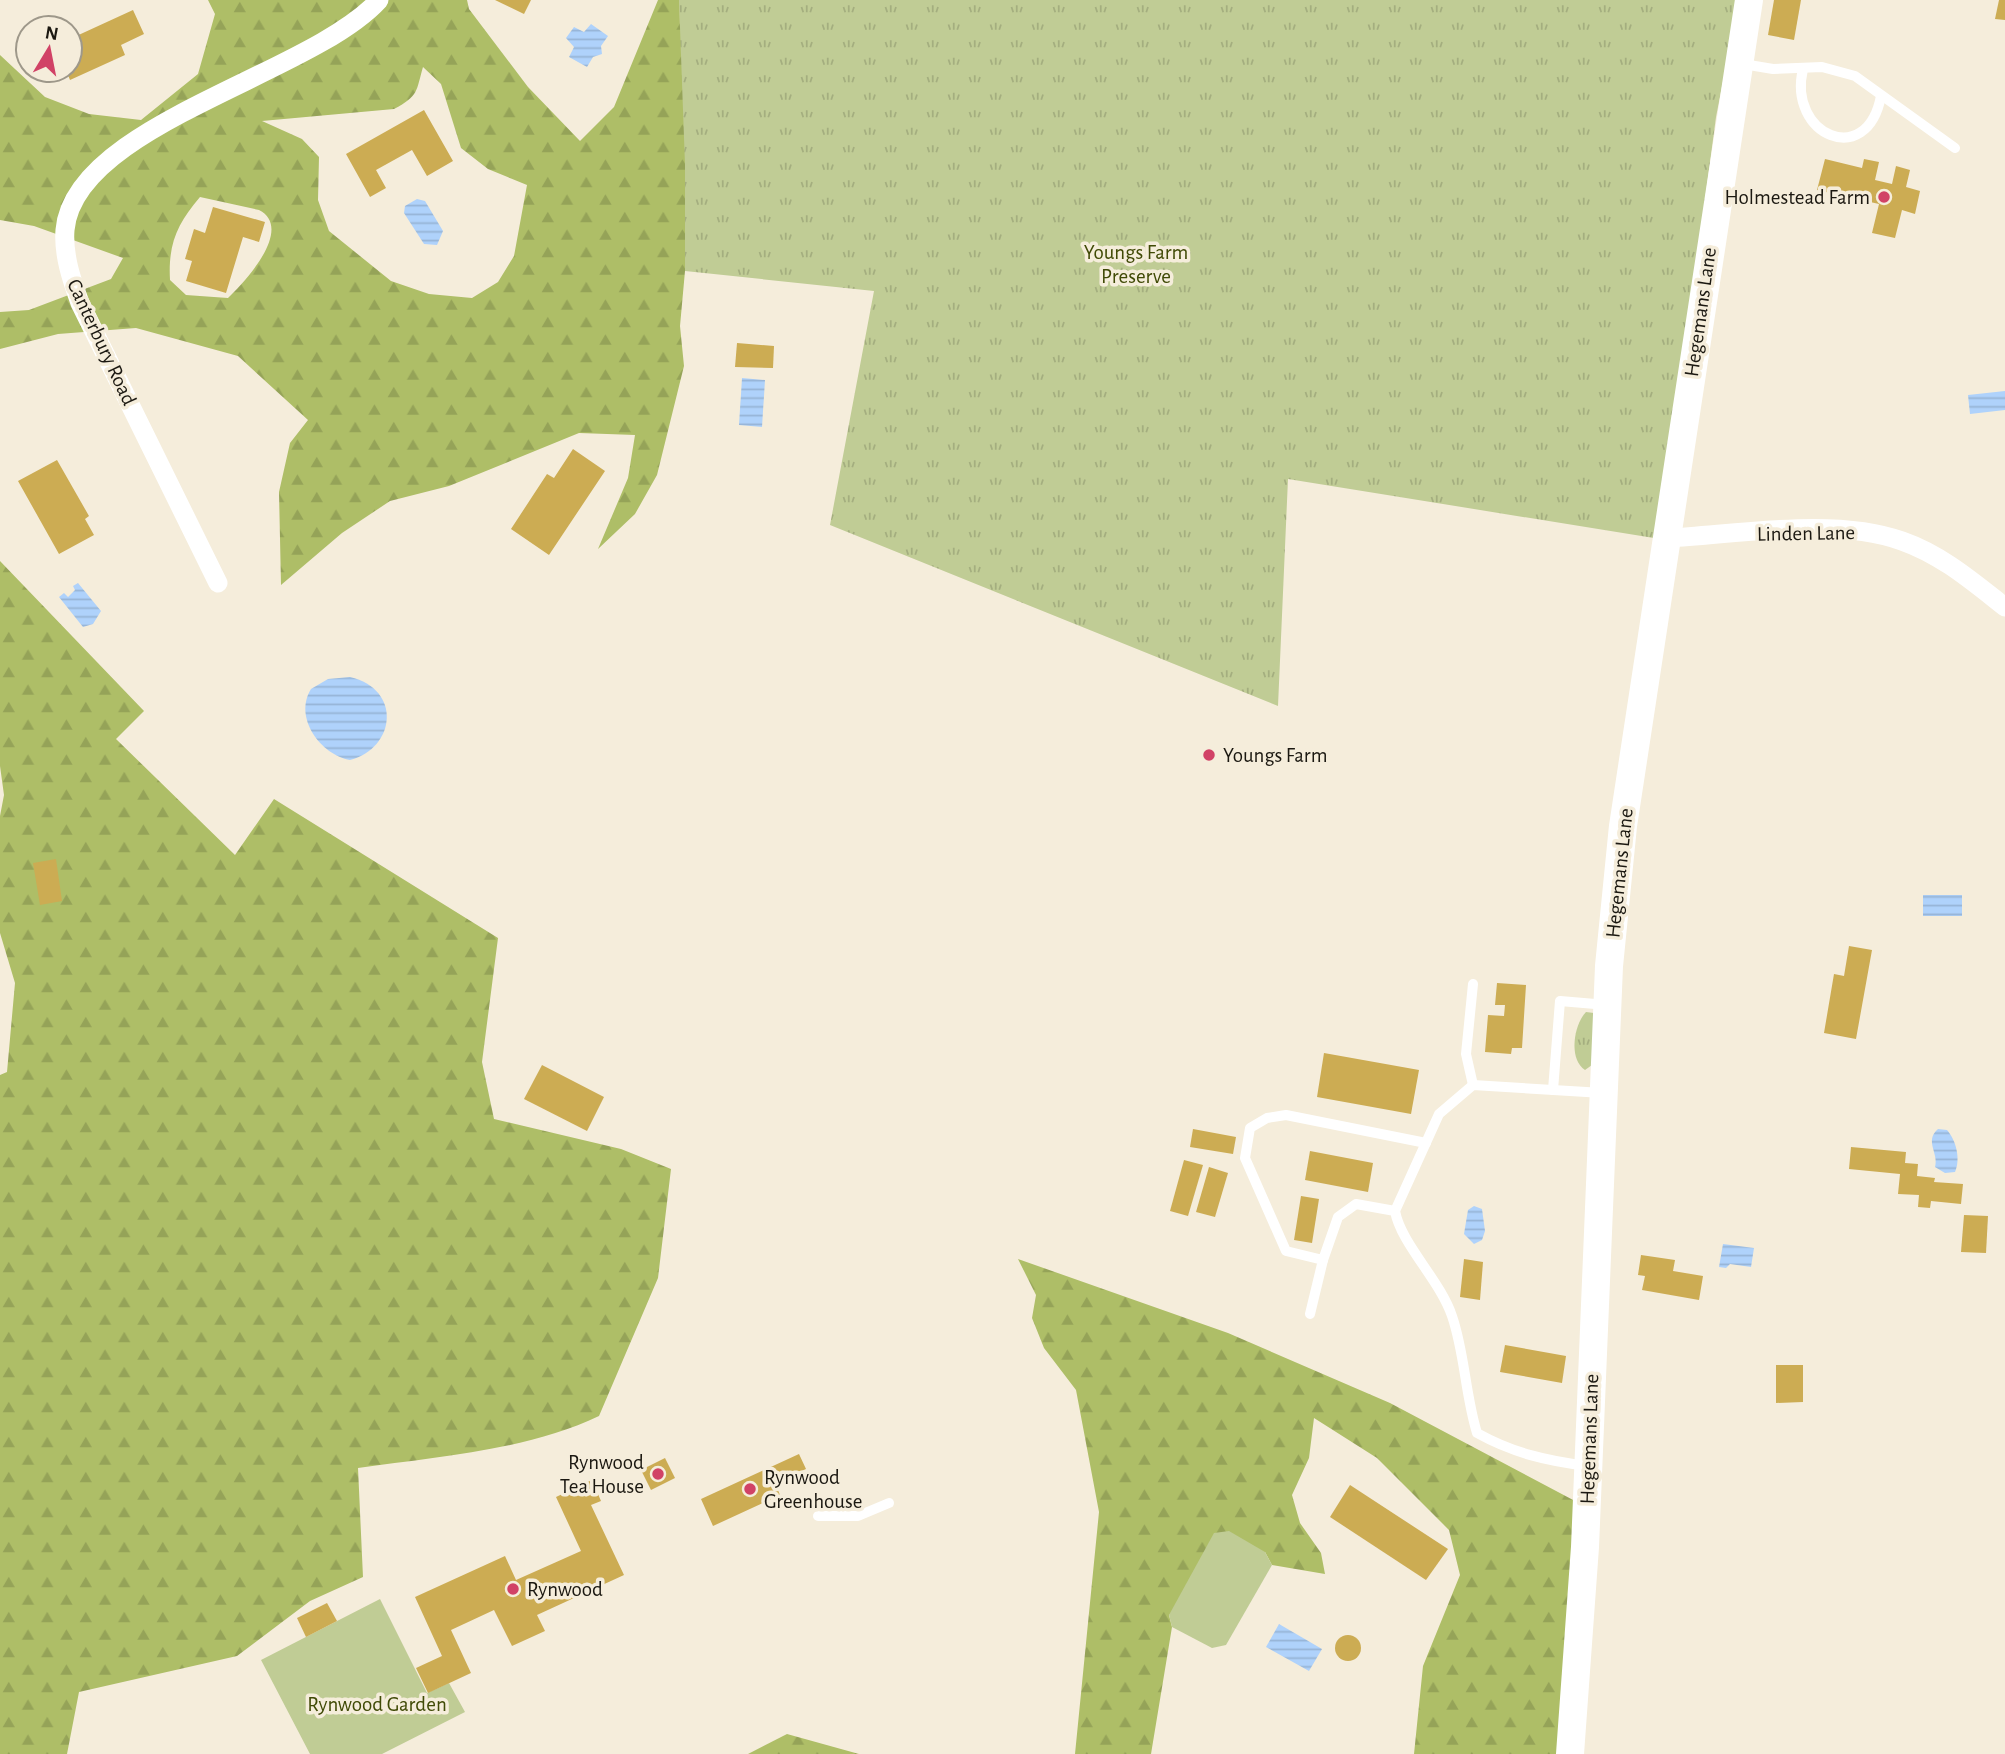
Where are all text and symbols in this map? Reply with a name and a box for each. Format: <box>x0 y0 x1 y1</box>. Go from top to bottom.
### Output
north arrow <box>14 14 84 84</box>
text: N <box>44 23 60 44</box>
place label: Holmestead Farm <box>1725 187 1870 208</box>
marker: Holmestead Farm <box>1876 189 1892 205</box>
park label: Youngs Farm Preserve <box>1084 242 1188 287</box>
street label: Hegemans Lane <box>1681 246 1720 378</box>
street label: Canterbury Road <box>63 276 140 409</box>
street label: Linden Lane <box>1757 522 1855 545</box>
place label: Youngs Farm <box>1223 745 1327 766</box>
marker: Youngs Farm <box>1201 747 1217 763</box>
street label: Hegemans Lane <box>1602 807 1637 939</box>
street label: Hegemans Lane <box>1577 1373 1602 1505</box>
place label: Rynwood Tea House <box>560 1452 644 1497</box>
marker: Rynwood Tea House <box>650 1466 666 1482</box>
place label: Rynwood Greenhouse <box>764 1467 863 1512</box>
marker: Rynwood Greenhouse <box>742 1481 758 1497</box>
place label: Rynwood <box>527 1579 603 1600</box>
marker: Rynwood <box>505 1581 521 1597</box>
park label: Rynwood Garden <box>307 1694 447 1715</box>

